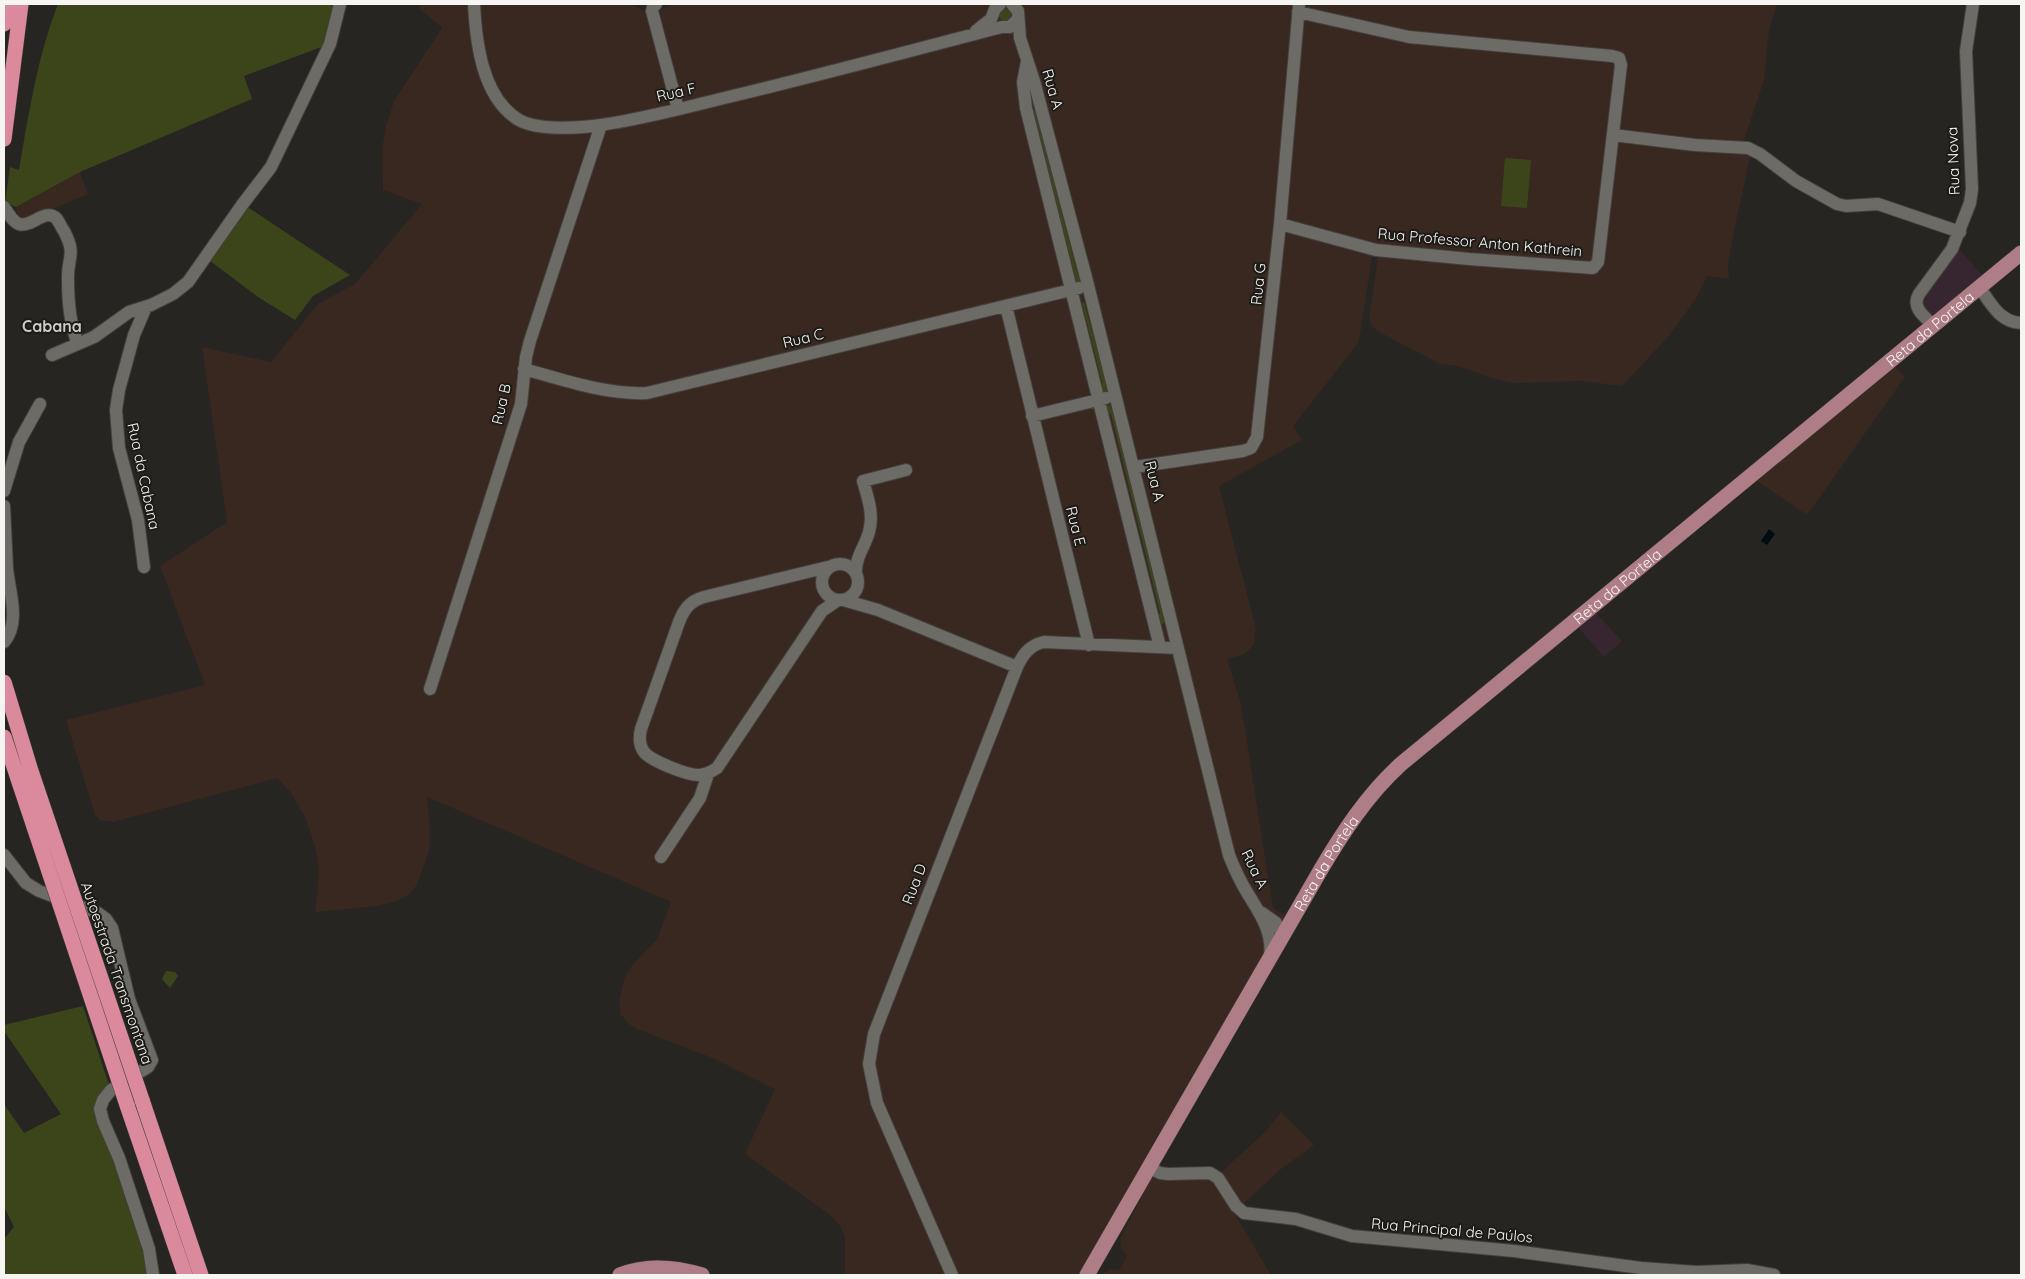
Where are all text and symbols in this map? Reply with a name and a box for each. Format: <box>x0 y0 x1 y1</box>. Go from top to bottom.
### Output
street label: Rua A <box>1038 67 1068 112</box>
street label: Rua F <box>654 78 698 106</box>
street label: Rua Nova <box>1942 126 1964 196</box>
street label: Rua Professor Anton Kathrein <box>1377 224 1583 260</box>
street label: Rua G <box>1246 262 1270 306</box>
street label: Reta da Portela <box>1882 286 1978 370</box>
district label: Cabana <box>22 316 82 336</box>
street label: Rua C <box>781 324 826 352</box>
street label: Rua B <box>487 381 515 426</box>
street label: Rua da Cabana <box>123 421 165 531</box>
street label: Rua A <box>1141 459 1169 504</box>
street label: Rua E <box>1062 504 1090 548</box>
street label: Reta da Portela <box>1569 544 1665 628</box>
street label: Reta da Portela <box>1289 812 1362 915</box>
street label: Rua A <box>1237 846 1273 892</box>
street label: Rua D <box>898 861 931 907</box>
street label: Autoestrada Transmontana <box>77 879 157 1067</box>
street label: Rua Principal de Paúlos <box>1370 1213 1534 1247</box>

